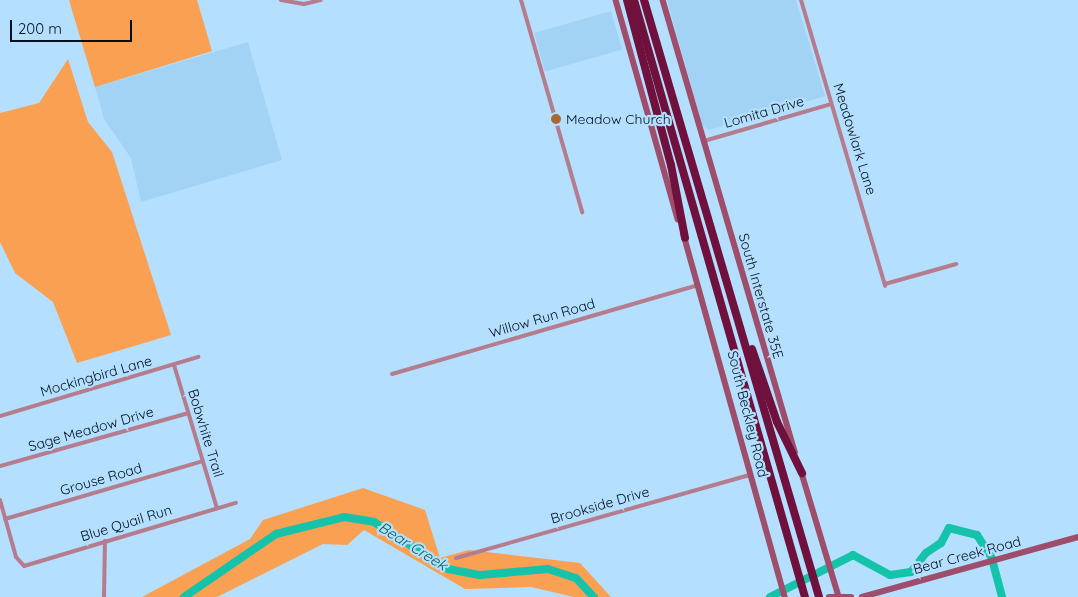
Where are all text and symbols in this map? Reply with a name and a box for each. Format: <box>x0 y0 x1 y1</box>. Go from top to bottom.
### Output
scale bar <box>12 10 135 42</box>
text: 200 m <box>18 19 62 38</box>
street label: Meadowlark Lane <box>830 81 880 197</box>
street label: Lomita Drive <box>722 93 806 131</box>
place label: Meadow Church <box>566 111 671 127</box>
marker: Meadow Church <box>550 113 562 125</box>
street label: South Interstate 35E <box>735 231 787 361</box>
street label: Willow Run Road <box>487 295 597 341</box>
street label: South Beckley Road <box>724 349 772 479</box>
street label: Mockingbird Lane <box>38 352 154 400</box>
street label: Bobwhite Trail <box>185 387 227 479</box>
street label: Sage Meadow Drive <box>26 403 156 455</box>
street label: Grouse Road <box>58 459 144 499</box>
street label: Brookside Drive <box>549 483 651 527</box>
street label: Blue Quail Run <box>78 501 174 545</box>
water label: Bear Creek <box>375 518 451 574</box>
street label: Bear Creek Road <box>911 533 1023 577</box>

